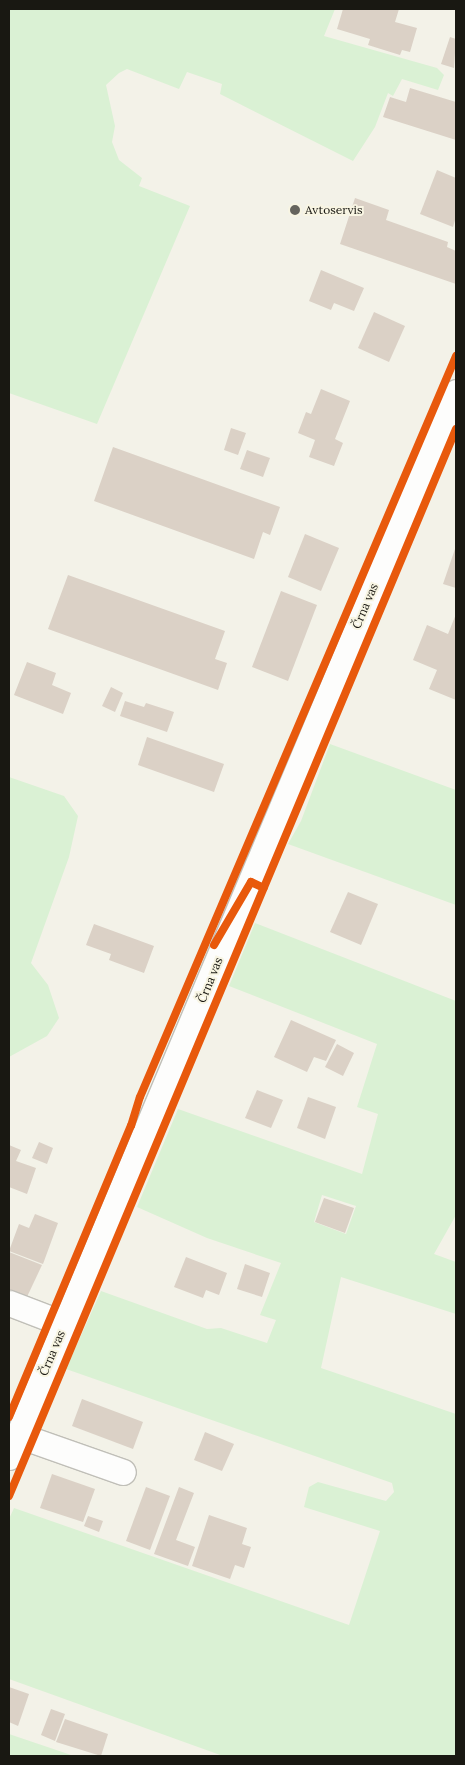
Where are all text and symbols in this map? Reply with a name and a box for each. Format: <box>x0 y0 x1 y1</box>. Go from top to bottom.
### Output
place label: Avtoservis <box>305 203 363 217</box>
marker: Avtoservis <box>289 204 301 216</box>
street label: Črna vas <box>349 581 381 631</box>
street label: Črna vas <box>194 955 226 1005</box>
street label: Črna vas <box>36 1328 68 1378</box>

